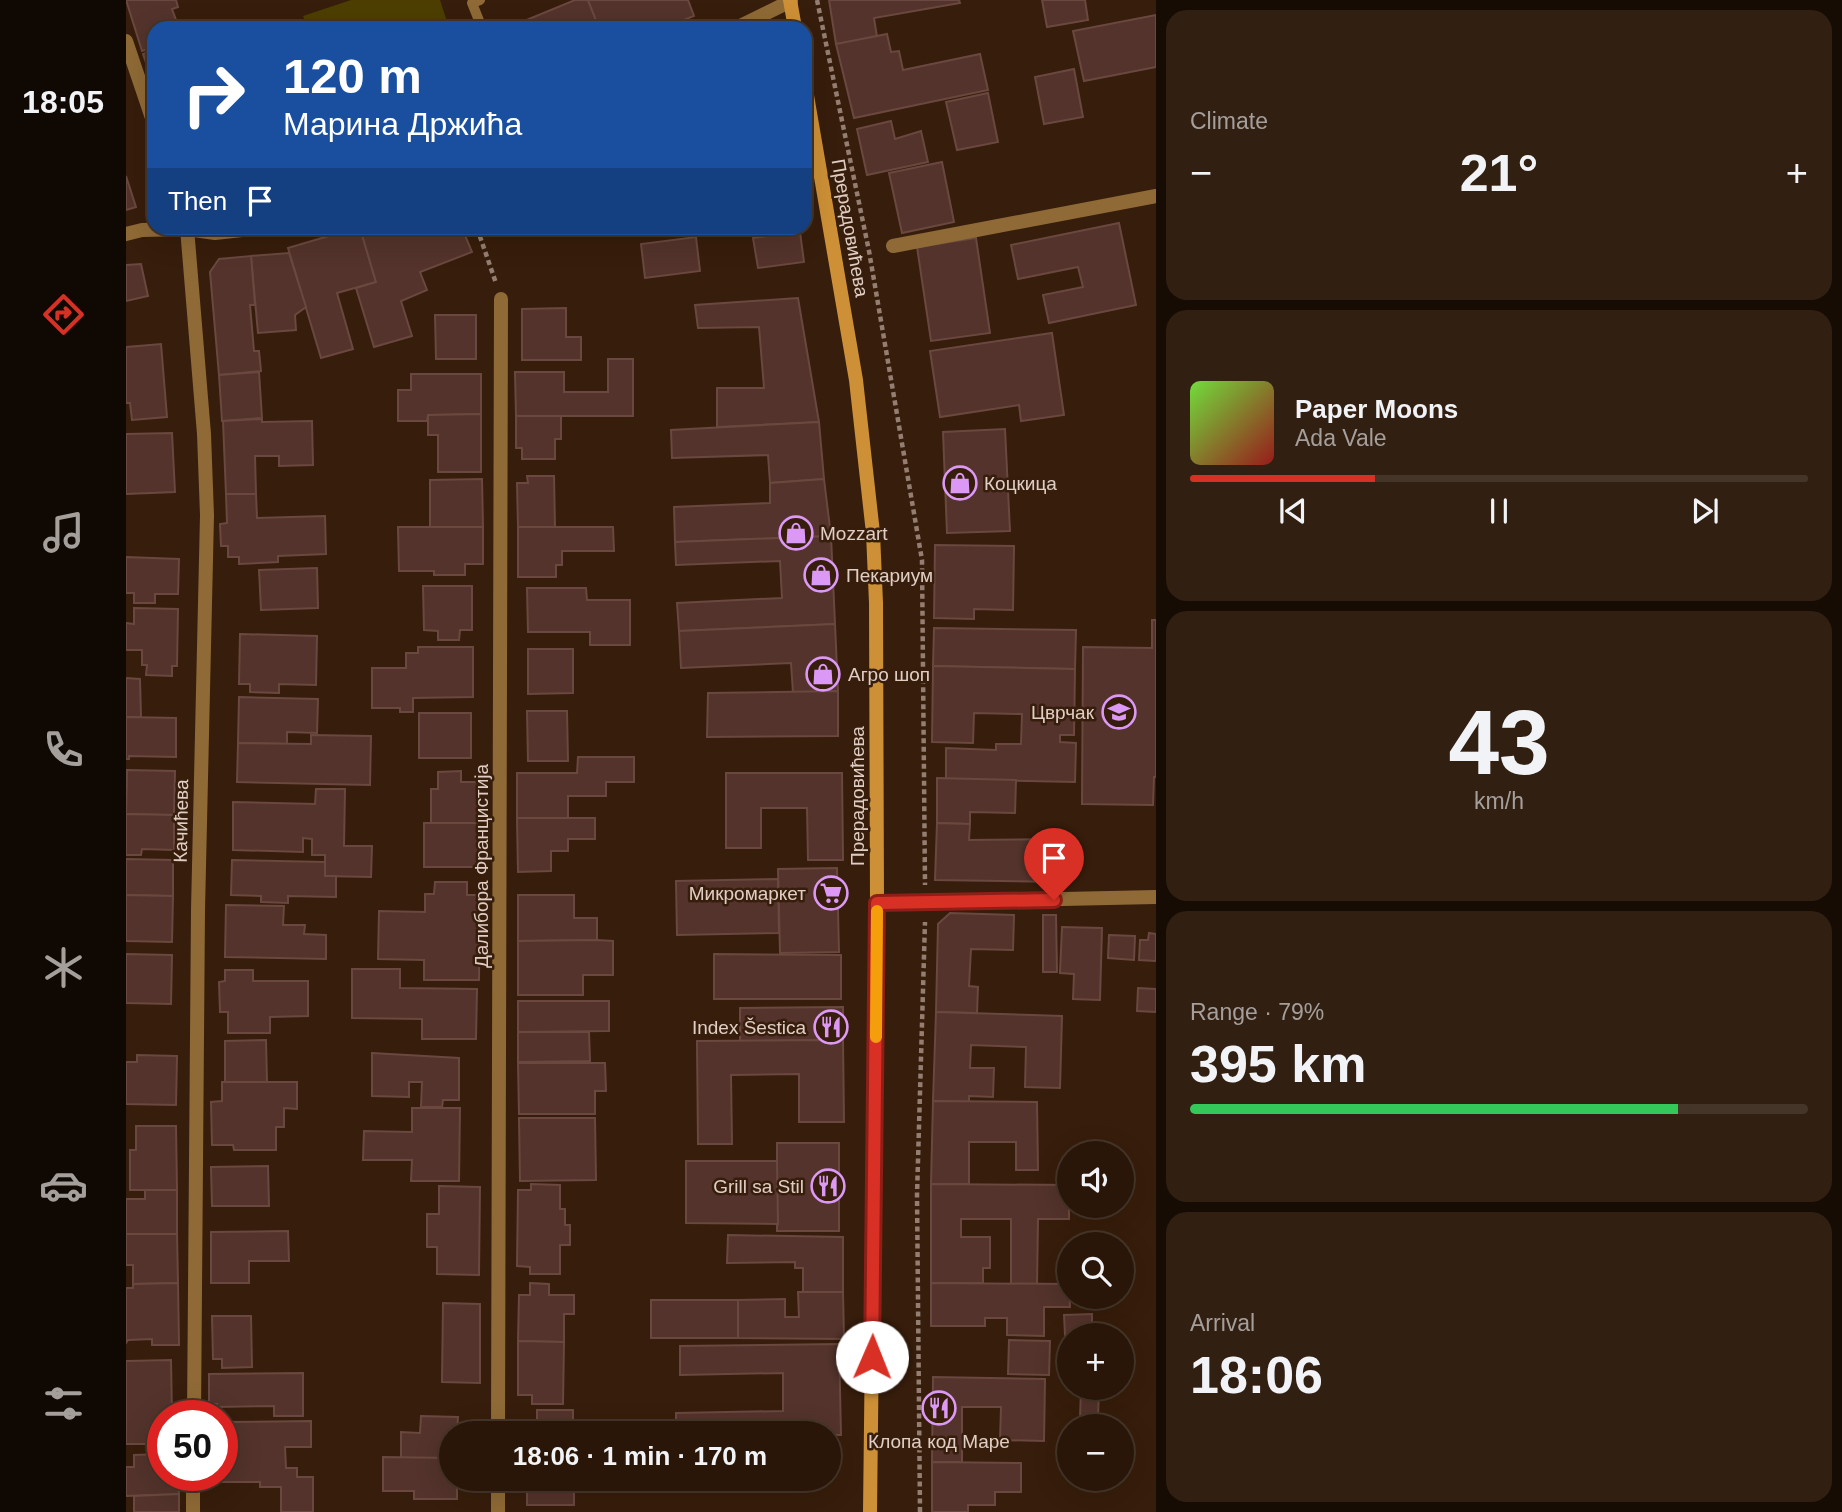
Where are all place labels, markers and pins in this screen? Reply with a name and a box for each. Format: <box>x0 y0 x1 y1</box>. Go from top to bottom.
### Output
shop icon: Коцкица <box>941 464 979 502</box>
place label: Коцкица <box>984 473 1057 494</box>
shop icon: Mozzart <box>777 514 815 552</box>
place label: Mozzart <box>820 523 888 544</box>
shop icon: Пекариум <box>802 556 840 594</box>
place label: Пекариум <box>846 565 933 586</box>
shop icon: Агро шоп <box>804 655 842 693</box>
place label: Агро шоп <box>848 664 930 685</box>
school or university icon: Цврчак <box>1100 693 1138 731</box>
place label: Цврчак <box>1031 702 1095 723</box>
pin <box>1024 828 1084 900</box>
supermarket icon: Микромаркет <box>812 874 850 912</box>
place label: Микромаркет <box>689 883 806 904</box>
restaurant icon: Index Šestica <box>812 1008 850 1046</box>
place label: Index Šestica <box>692 1017 806 1038</box>
restaurant icon: Grill sa Stil <box>809 1167 847 1205</box>
place label: Grill sa Stil <box>713 1176 804 1197</box>
restaurant icon: Клопа код Маре <box>920 1389 958 1427</box>
place label: Клопа код Маре <box>868 1431 1010 1452</box>

